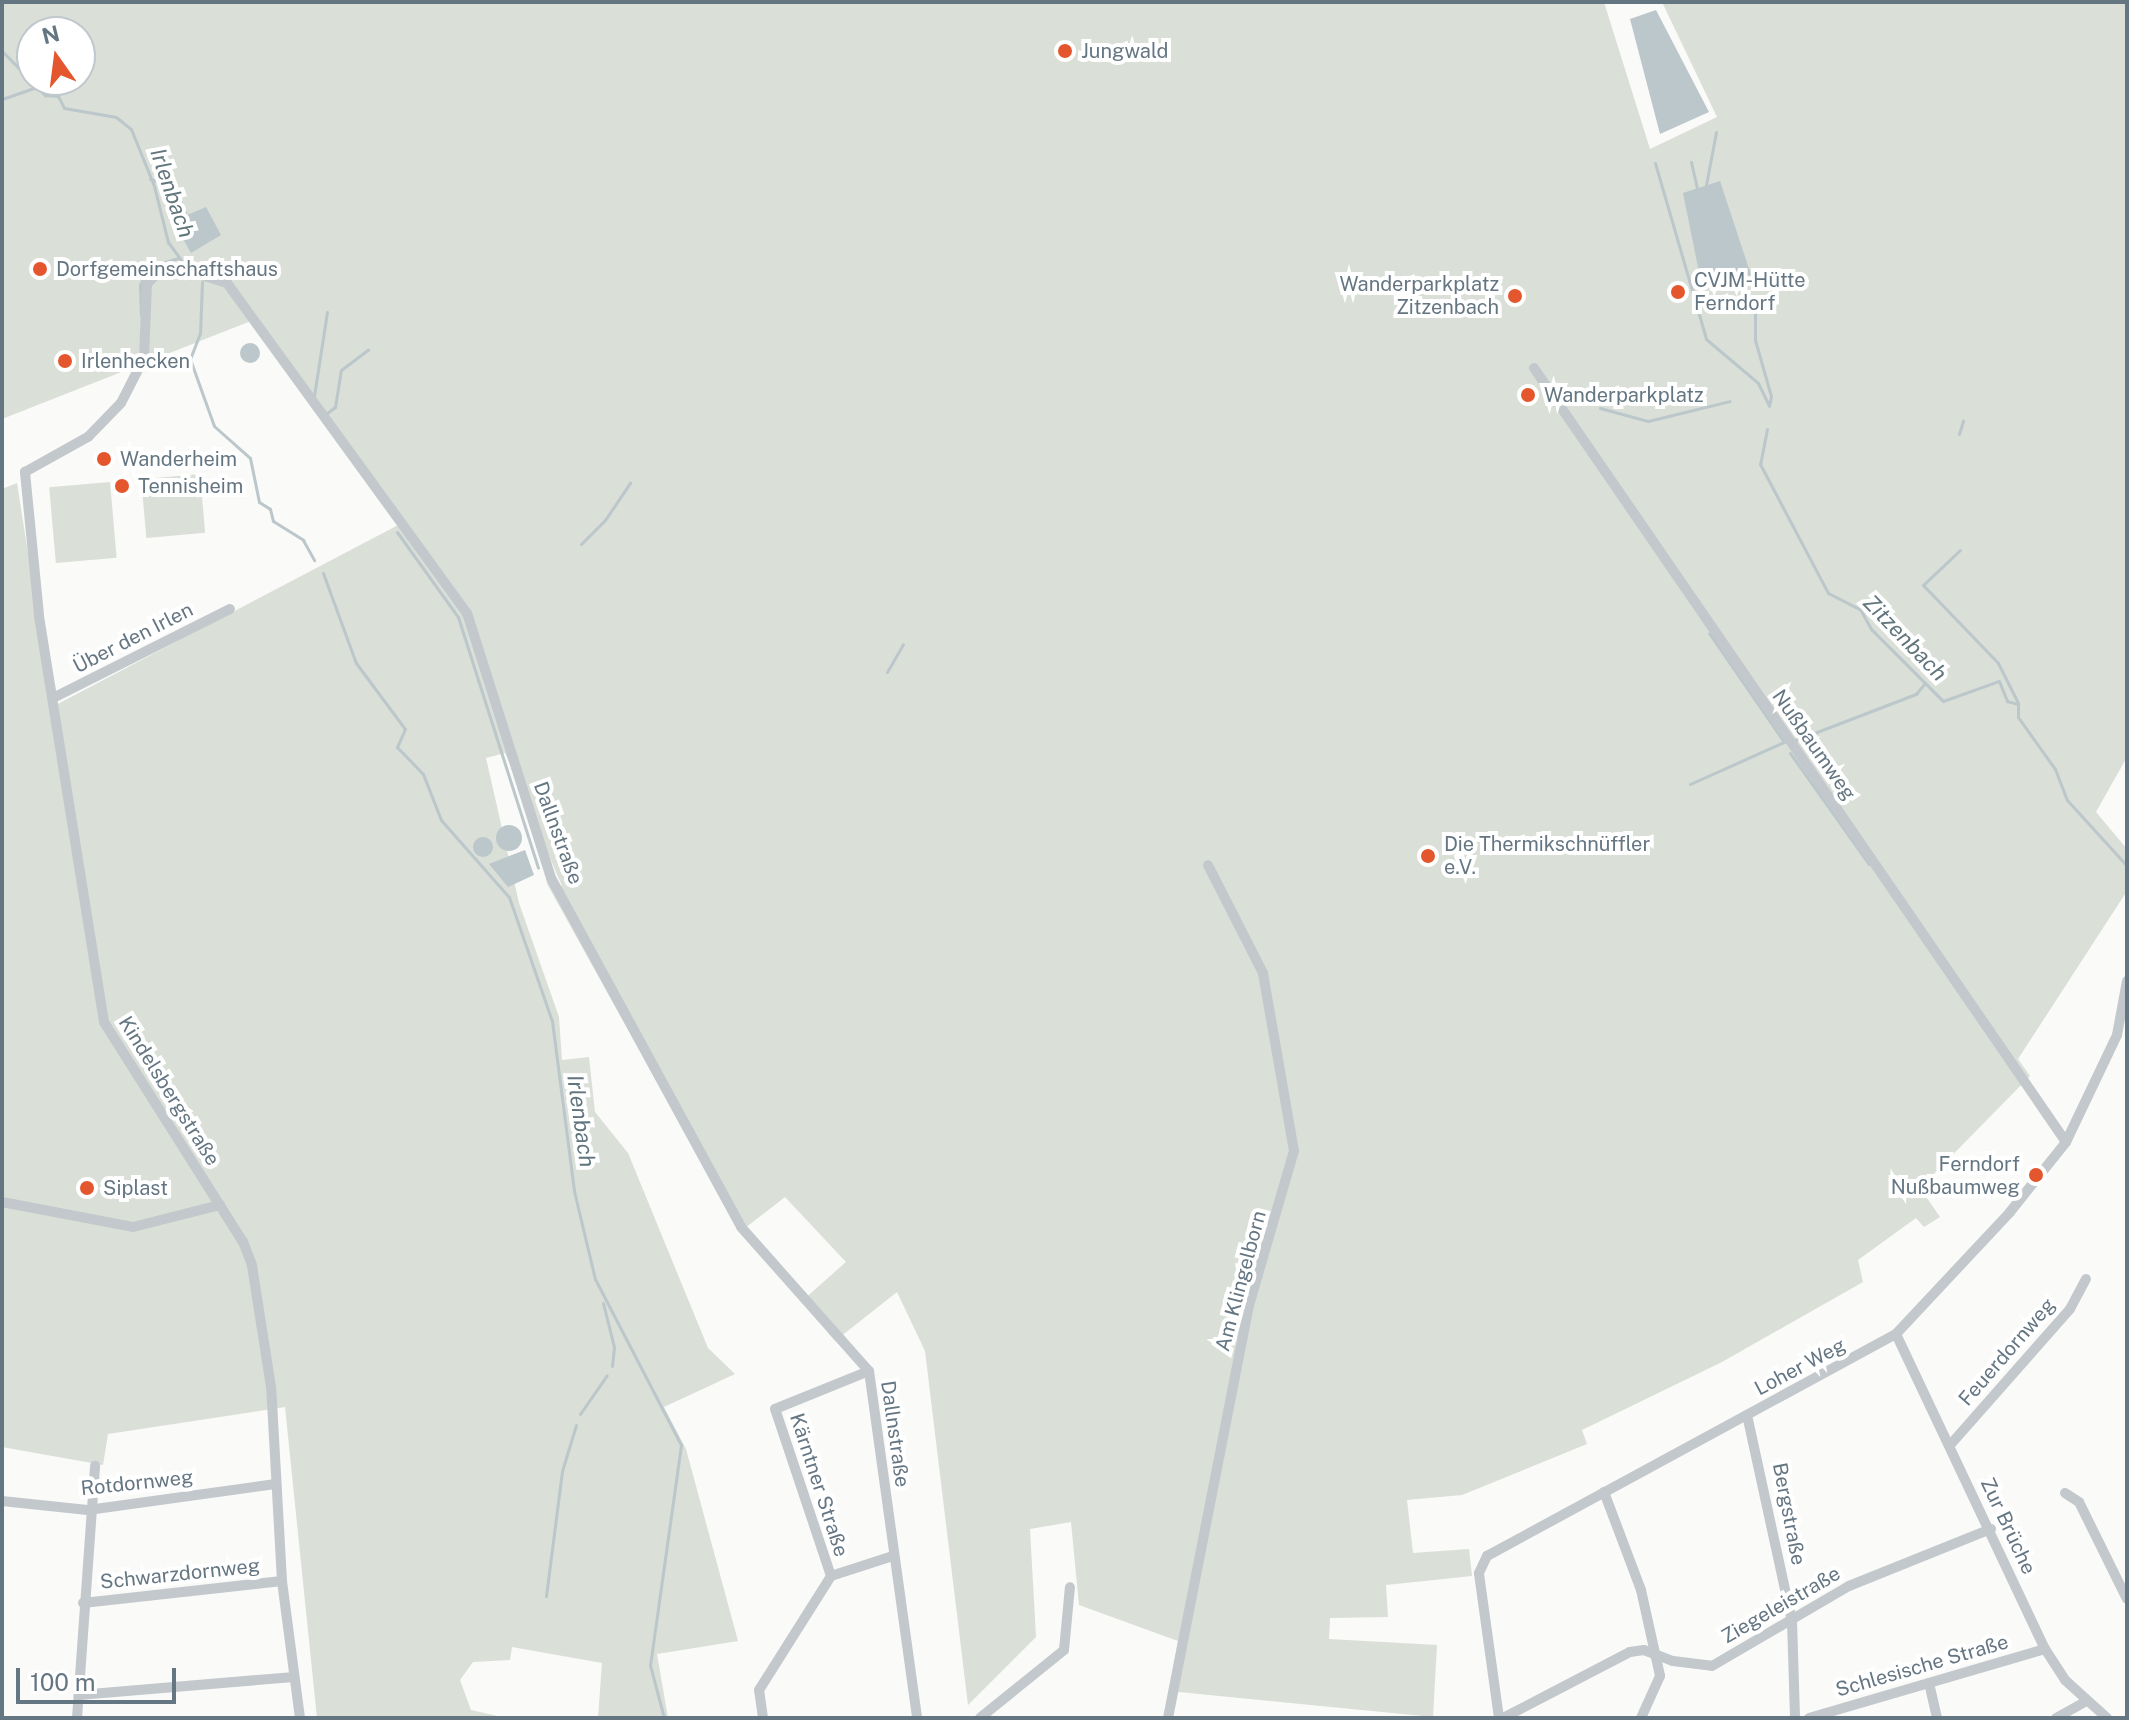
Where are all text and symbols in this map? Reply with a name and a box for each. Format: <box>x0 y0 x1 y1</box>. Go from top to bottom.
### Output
north arrow <box>16 16 96 96</box>
text: N <box>39 20 62 49</box>
place label: Jungwald <box>1081 39 1168 63</box>
marker: Jungwald <box>1056 42 1074 60</box>
water label: Irlenbach <box>144 145 200 241</box>
place label: Dorfgemeinschaftshaus <box>56 257 278 281</box>
marker: Dorfgemeinschaftshaus <box>31 260 49 278</box>
place label: CVJM-Hütte Ferndorf <box>1694 268 1806 315</box>
place label: Wanderparkplatz Zitzenbach <box>1339 272 1499 319</box>
marker: CVJM-Hütte Ferndorf <box>1669 283 1687 301</box>
marker: Wanderparkplatz Zitzenbach <box>1506 287 1524 305</box>
place label: Irlenhecken <box>81 349 190 373</box>
marker: Irlenhecken <box>56 352 74 370</box>
place label: Wanderparkplatz <box>1544 383 1704 407</box>
marker: Wanderparkplatz <box>1519 386 1537 404</box>
place label: Wanderheim <box>120 447 237 471</box>
marker: Wanderheim <box>95 450 113 468</box>
place label: Tennisheim <box>138 474 243 498</box>
marker: Tennisheim <box>113 477 131 495</box>
water label: Zitzenbach <box>1858 590 1952 686</box>
street label: Über den Irlen <box>69 597 197 679</box>
street label: Nußbaumweg <box>1767 685 1861 805</box>
street label: Dallnstraße <box>528 778 588 888</box>
place label: Die Thermikschnüffler e.V. <box>1444 832 1650 879</box>
marker: Die Thermikschnüffler e.V. <box>1419 847 1437 865</box>
street label: Kindelsbergstraße <box>113 1012 225 1170</box>
water label: Irlenbach <box>561 1073 601 1169</box>
place label: Ferndorf Nußbaumweg <box>1891 1152 2020 1199</box>
marker: Ferndorf Nußbaumweg <box>2027 1166 2045 1184</box>
place label: Siplast <box>103 1176 168 1200</box>
marker: Siplast <box>78 1179 96 1197</box>
street label: Am Klingelborn <box>1211 1208 1271 1354</box>
street label: Feuerdornweg <box>1954 1293 2060 1411</box>
street label: Loher Weg <box>1750 1333 1850 1401</box>
street label: Dallnstraße <box>876 1379 914 1489</box>
street label: Kärntner Straße <box>785 1410 853 1560</box>
street label: Bergstraße <box>1767 1461 1811 1567</box>
street label: Rotdornweg <box>80 1465 194 1501</box>
street label: Zur Brüche <box>1975 1474 2041 1578</box>
street label: Schwarzdornweg <box>99 1554 261 1594</box>
street label: Ziegeleistraße <box>1717 1561 1845 1649</box>
street label: Schlesische Straße <box>1833 1630 2011 1702</box>
scale bar <box>20 1652 180 1702</box>
text: 100 m <box>30 1668 96 1696</box>

